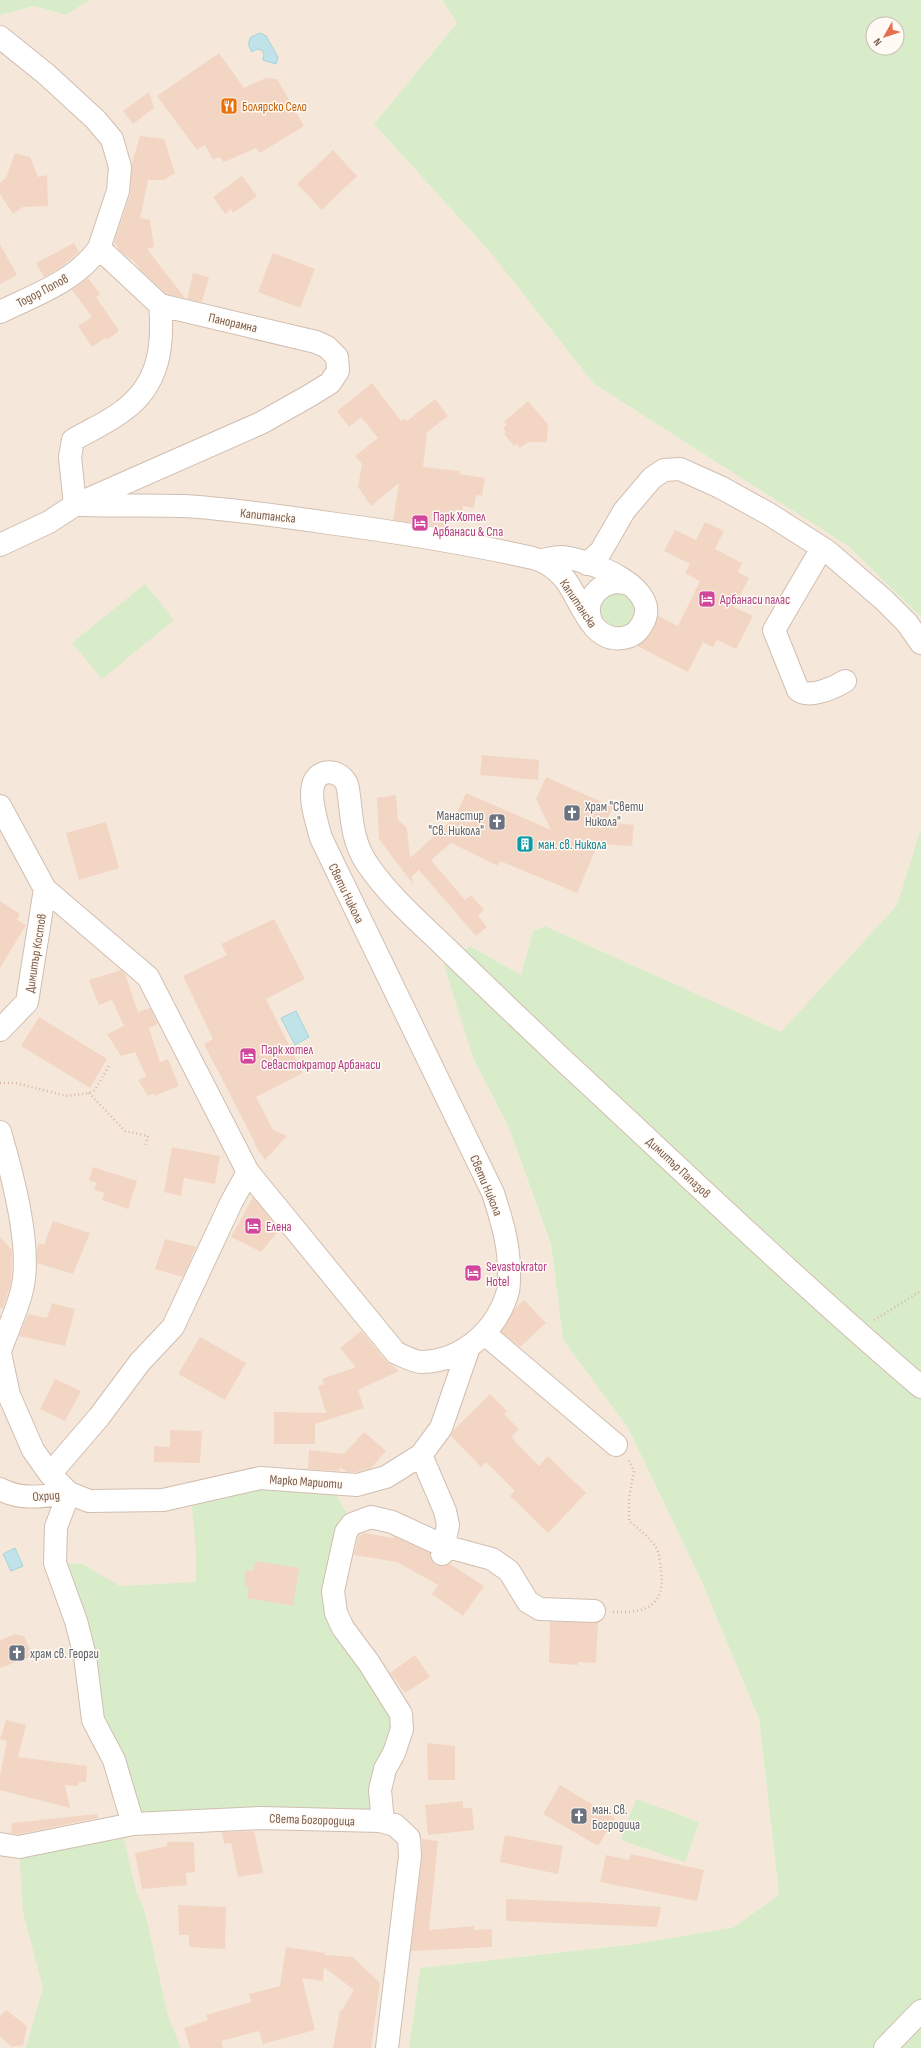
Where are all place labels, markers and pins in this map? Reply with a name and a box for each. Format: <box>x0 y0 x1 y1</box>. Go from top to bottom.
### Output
restaurant icon: Болярско Село <box>219 96 239 116</box>
place label: Болярско Село <box>242 99 307 115</box>
place label: Парк Хотел Арбанаси & Спа <box>432 509 503 540</box>
hotel icon: Парк Хотел Арбанаси & Спа <box>410 513 430 533</box>
hotel icon: Арбанаси палас <box>697 589 717 609</box>
place label: Арбанаси палас <box>719 592 790 608</box>
place label: Храм "Свети Никола" <box>584 799 644 830</box>
church icon: Храм "Свети Никола" <box>562 803 582 823</box>
place label: Манастир "Св. Никола" <box>428 808 484 839</box>
church icon: Манастир "Св. Никола" <box>487 812 507 832</box>
building icon: ман. св. Никола <box>515 834 535 854</box>
place label: ман. св. Никола <box>538 837 606 853</box>
place label: Парк хотел Севастократор Арбанаси <box>261 1042 381 1073</box>
hotel icon: Парк хотел Севастократор Арбанаси <box>238 1046 258 1066</box>
hotel icon: Елена <box>243 1216 263 1236</box>
place label: Елена <box>266 1219 292 1235</box>
place label: Sevastokrator Hotel <box>486 1259 547 1290</box>
hotel icon: Sevastokrator Hotel <box>463 1263 483 1283</box>
church icon: храм св. Георги <box>7 1643 27 1663</box>
place label: храм св. Георги <box>30 1646 99 1662</box>
place label: ман. Св. Богродица <box>592 1802 640 1833</box>
church icon: ман. Св. Богродица <box>569 1806 589 1826</box>

